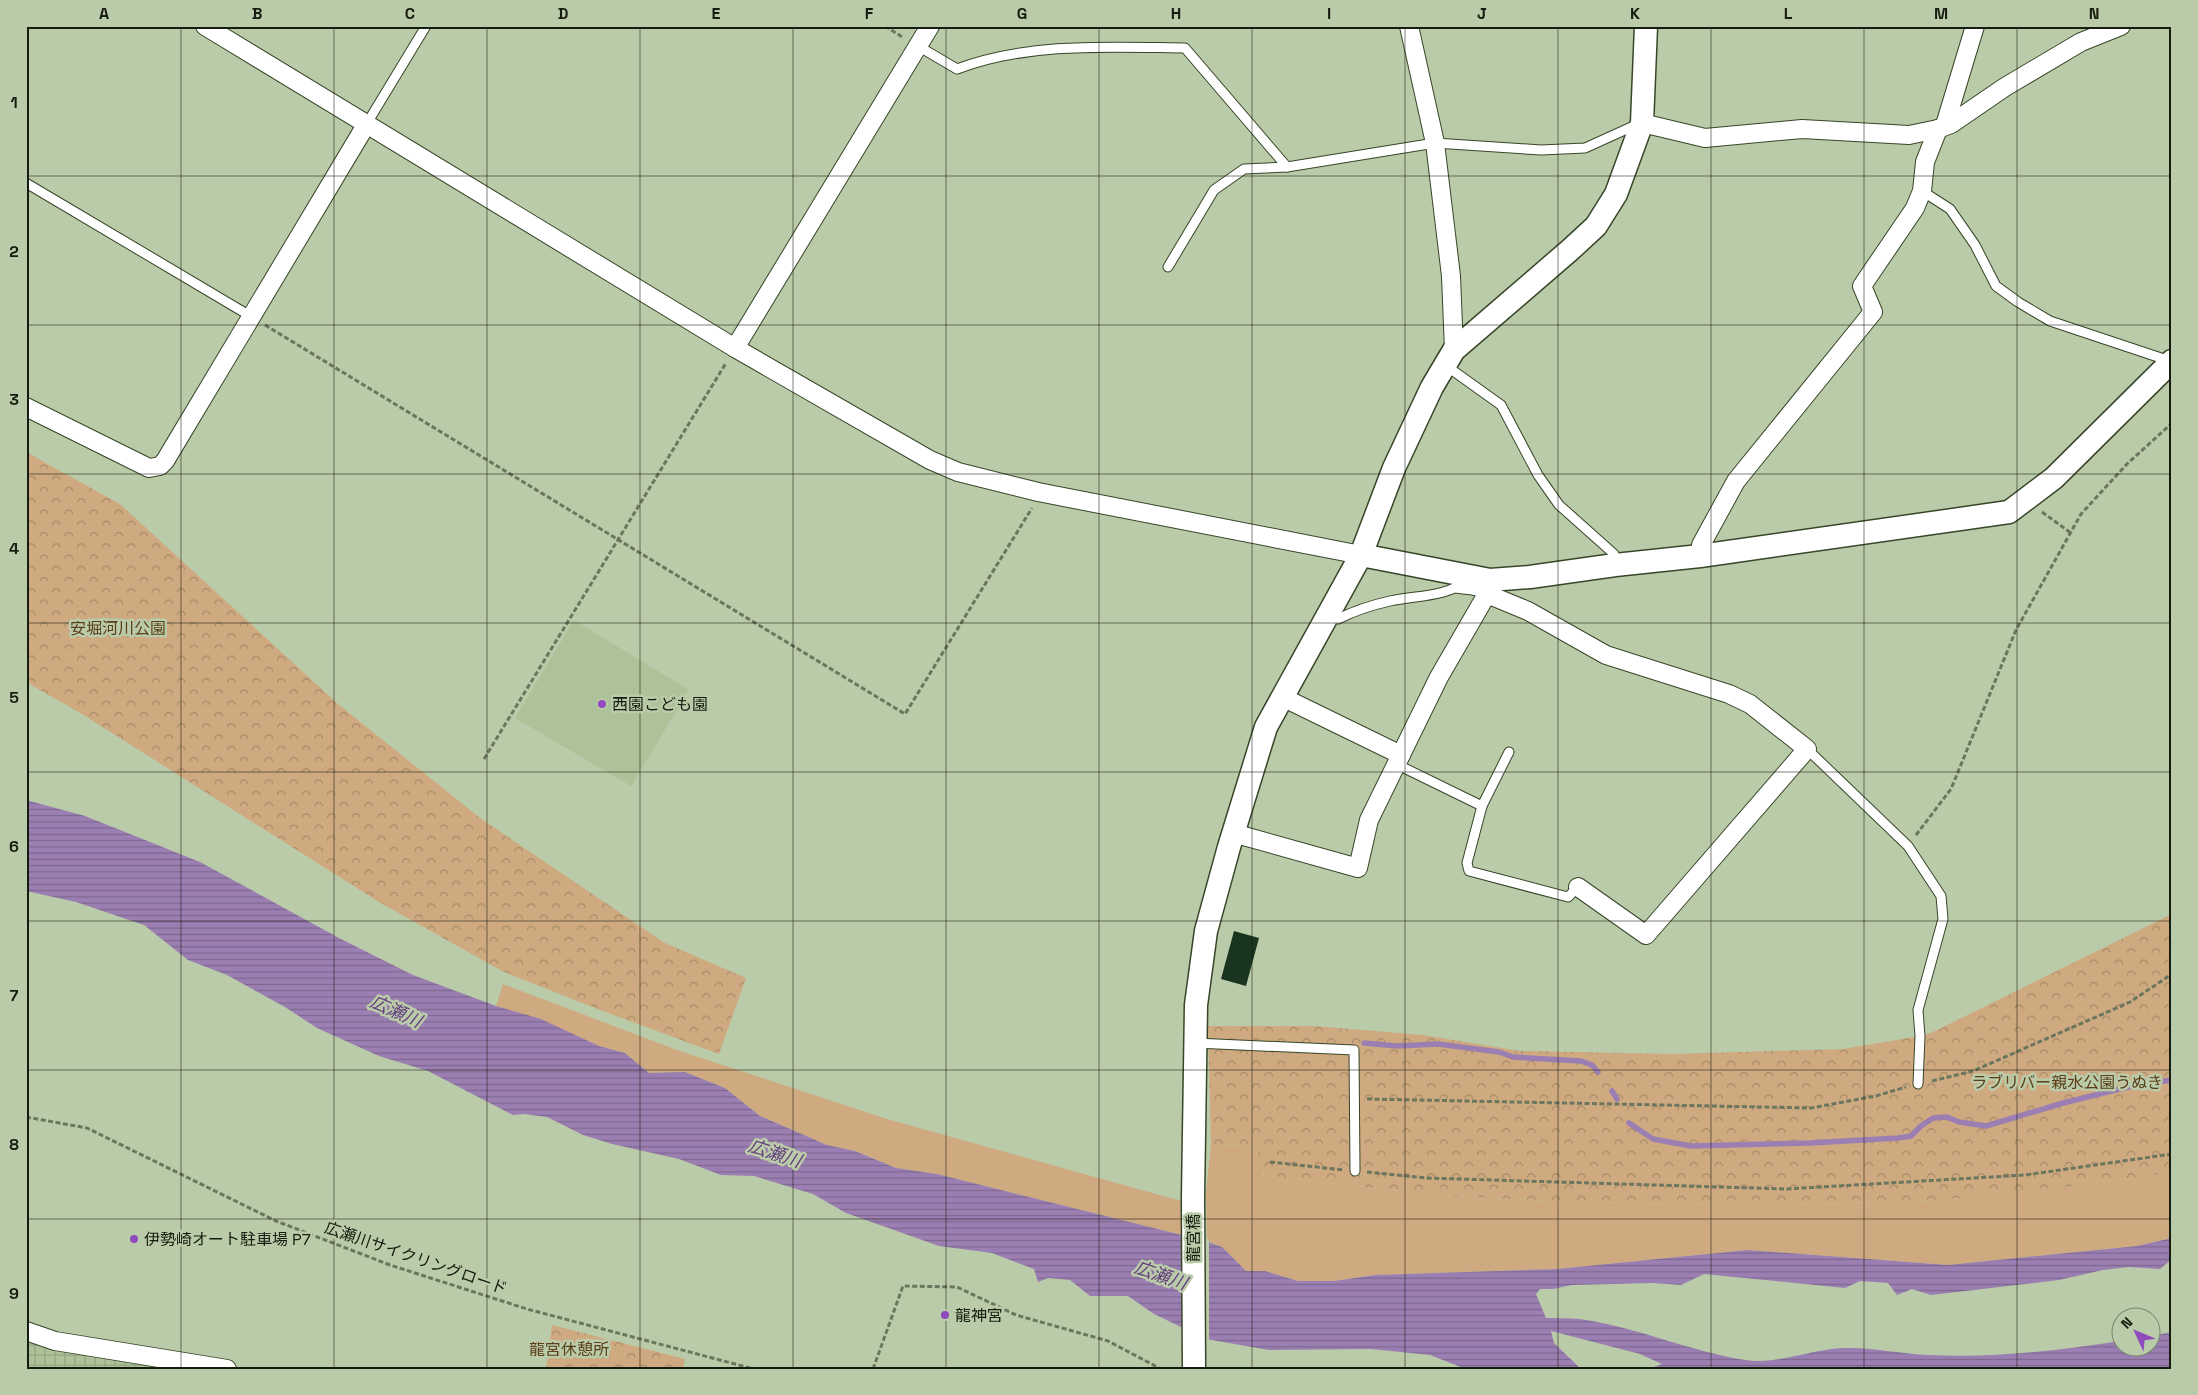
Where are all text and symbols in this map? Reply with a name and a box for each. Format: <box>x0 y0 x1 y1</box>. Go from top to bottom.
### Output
text: A <box>99 3 109 24</box>
text: B <box>252 3 262 24</box>
text: C <box>405 3 415 24</box>
text: D <box>558 3 568 24</box>
text: E <box>712 3 721 24</box>
text: F <box>865 3 874 24</box>
text: G <box>1017 3 1027 24</box>
text: H <box>1171 3 1181 24</box>
text: I <box>1327 3 1331 24</box>
text: J <box>1477 3 1487 24</box>
text: K <box>1630 3 1640 24</box>
text: L <box>1784 3 1793 24</box>
text: M <box>1934 3 1948 24</box>
text: N <box>2089 3 2099 24</box>
text: 1 <box>10 92 18 113</box>
text: 2 <box>9 241 19 262</box>
text: 3 <box>9 389 19 410</box>
text: 4 <box>9 538 19 559</box>
park label: 安堀河川公園 <box>70 618 166 639</box>
text: 5 <box>9 687 19 708</box>
place label: 西園こども園 <box>612 694 708 715</box>
marker: 西園こども園 <box>596 698 608 710</box>
text: 6 <box>9 836 19 857</box>
text: 7 <box>10 985 19 1006</box>
water label: 広瀬川 <box>367 990 427 1033</box>
park label: ラブリバー親水公園うぬき <box>1971 1072 2163 1093</box>
text: 8 <box>9 1134 19 1155</box>
water label: 広瀬川 <box>746 1134 806 1173</box>
street label: 龍宮橋 <box>1183 1214 1204 1262</box>
street label: 広瀬川サイクリングロード <box>322 1217 510 1299</box>
place label: 伊勢崎オート駐車場 P7 <box>144 1229 311 1250</box>
marker: 伊勢崎オート駐車場 P7 <box>128 1233 140 1245</box>
water label: 広瀬川 <box>1132 1255 1192 1295</box>
text: 9 <box>9 1283 19 1304</box>
place label: 龍神宮 <box>955 1305 1003 1326</box>
north arrow <box>2110 1308 2160 1358</box>
marker: 龍神宮 <box>939 1309 951 1321</box>
text: N <box>2117 1313 2136 1333</box>
park label: 龍宮休憩所 <box>529 1339 609 1360</box>

